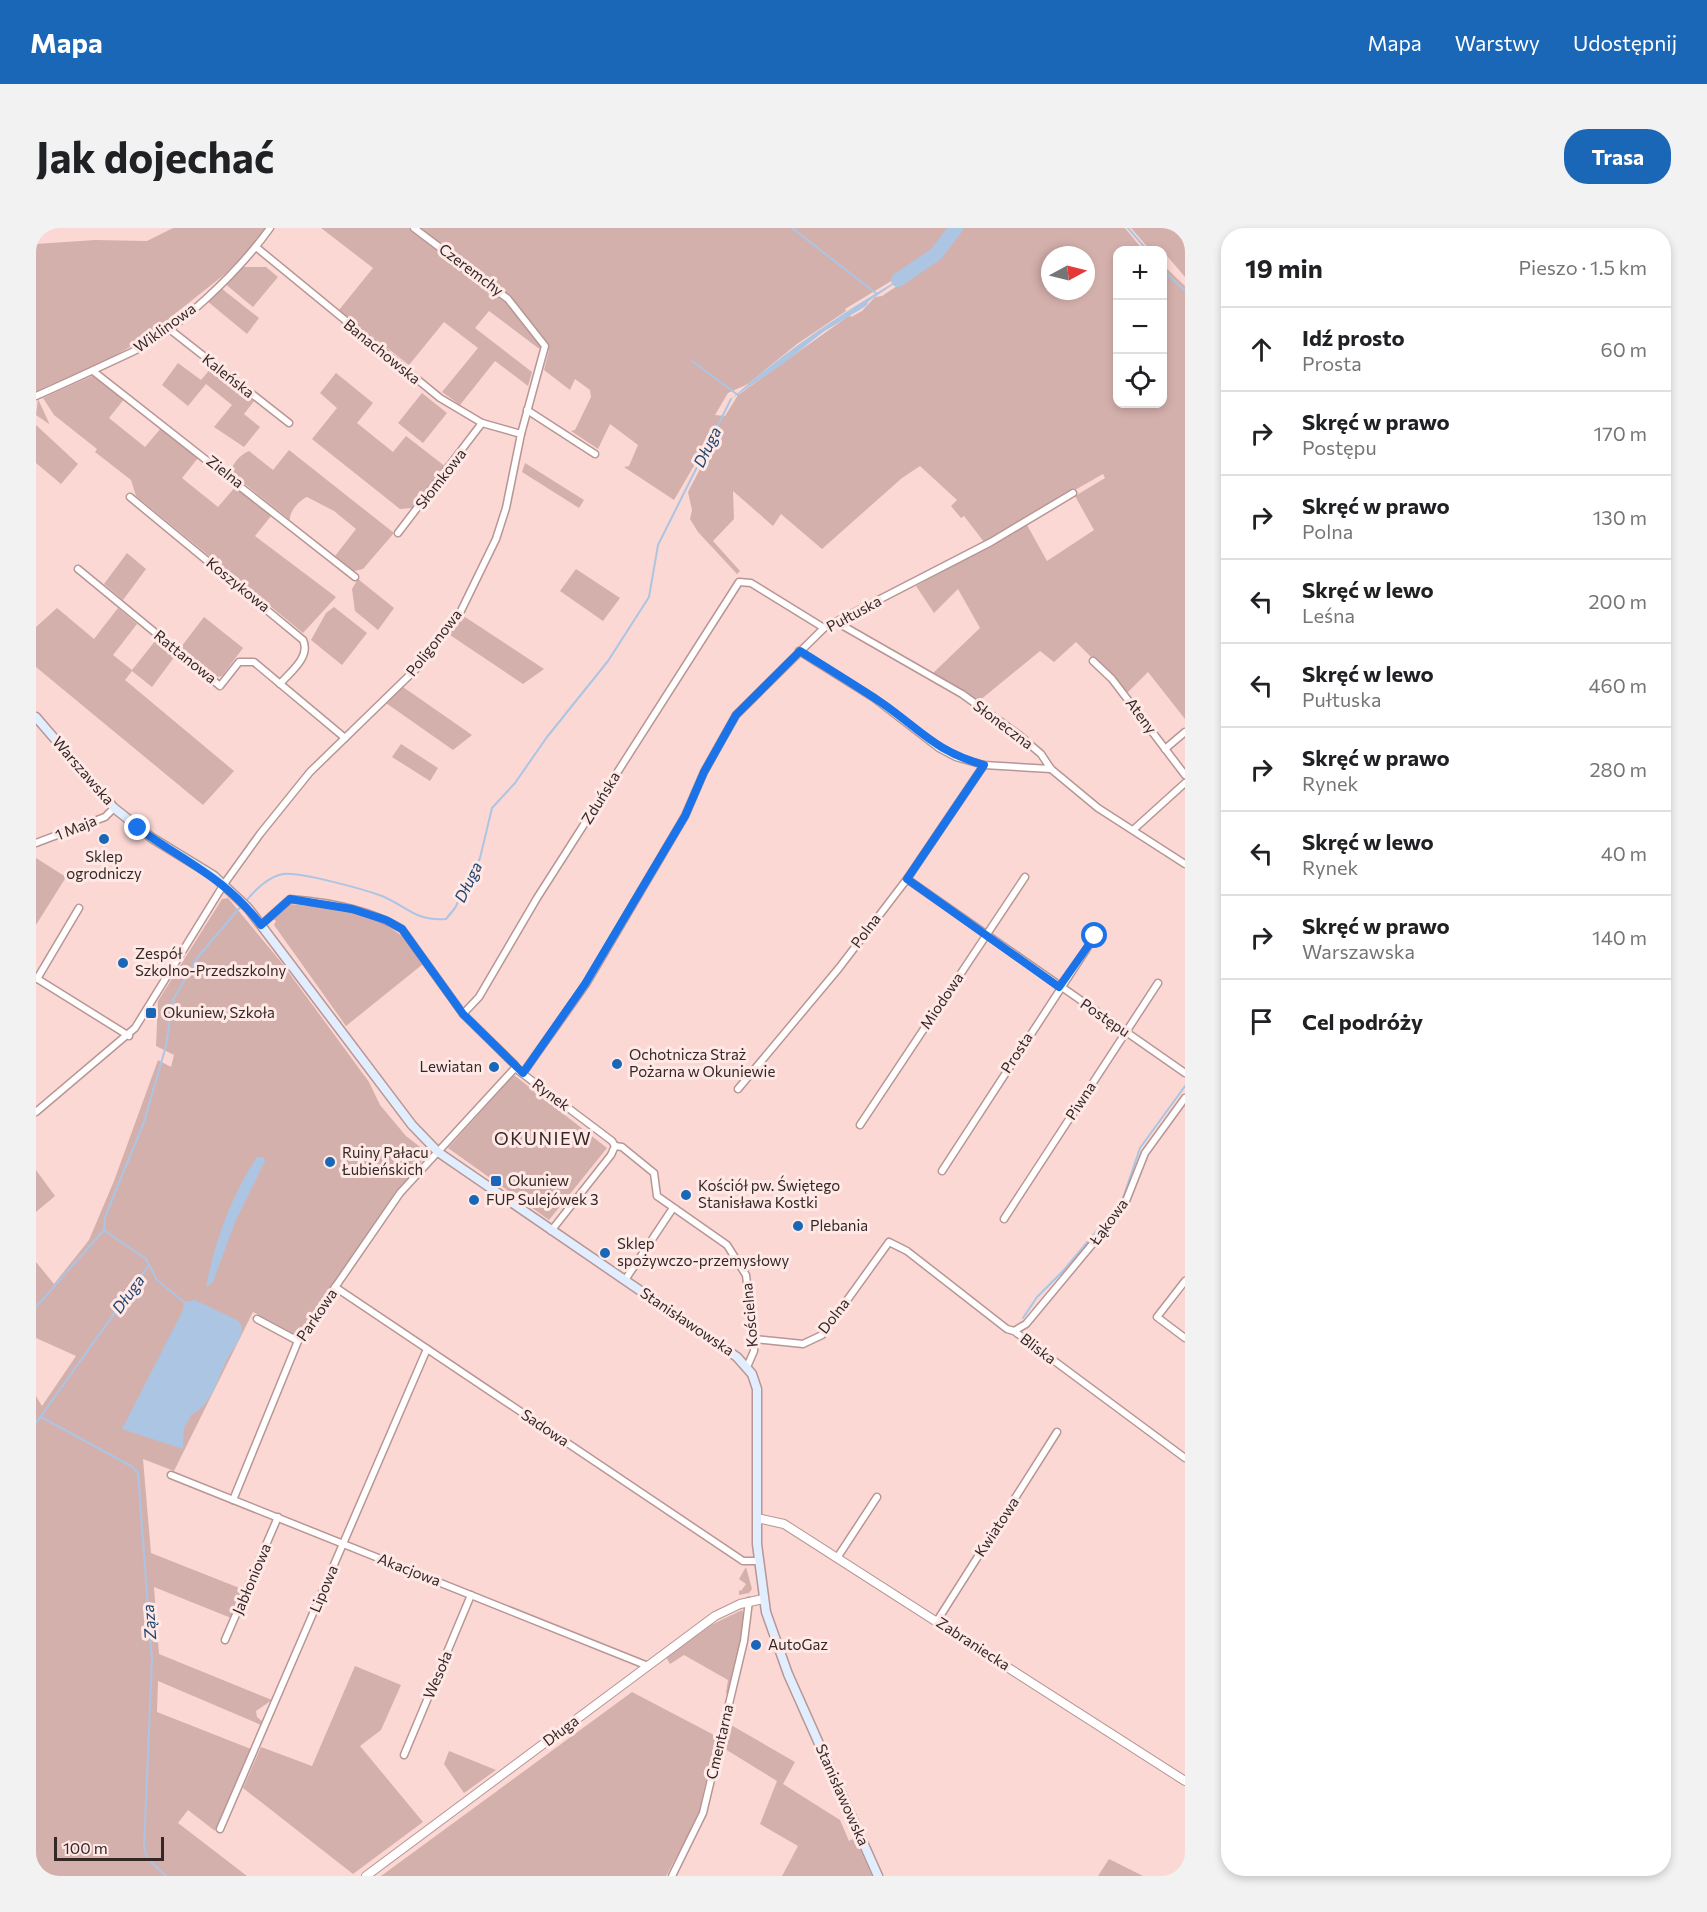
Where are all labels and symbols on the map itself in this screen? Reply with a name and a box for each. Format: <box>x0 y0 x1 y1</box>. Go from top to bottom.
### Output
street label: Czeremchy <box>436 239 508 299</box>
north arrow <box>1041 246 1095 300</box>
street label: Wiklinowa <box>130 299 199 356</box>
street label: Banachowska <box>341 315 425 388</box>
street label: Kaleńska <box>199 349 258 401</box>
water label: Długa <box>689 424 724 470</box>
street label: Słomkowa <box>411 445 469 512</box>
street label: Zielna <box>203 451 248 491</box>
street label: Koszykowa <box>203 553 274 615</box>
street label: Pułtuska <box>823 591 884 635</box>
street label: Poligonowa <box>402 605 465 679</box>
street label: Rattanowa <box>151 626 220 687</box>
street label: Ateny <box>1123 694 1161 737</box>
street label: Słoneczna <box>970 696 1037 752</box>
street label: Warszawska <box>49 732 118 808</box>
street label: Zduńska <box>577 768 623 827</box>
street label: 1 Maja <box>52 811 99 843</box>
route end <box>124 814 150 840</box>
marker: Sklep ogrodniczy <box>97 832 111 846</box>
place label: Sklep ogrodniczy <box>66 847 142 882</box>
water label: Długa <box>450 859 485 905</box>
street label: Polna <box>846 910 884 951</box>
route start <box>1081 922 1107 948</box>
place label: Zespół Szkolno-Przedszkolny <box>135 944 286 979</box>
marker: Zespół Szkolno-Przedszkolny <box>116 956 130 970</box>
street label: Miodowa <box>916 969 967 1032</box>
street label: Postępu <box>1077 994 1134 1040</box>
place label: Okuniew, Szkoła <box>163 1003 275 1021</box>
marker: Okuniew, Szkoła <box>144 1006 158 1020</box>
street label: Prosta <box>996 1029 1036 1076</box>
place label: Ochotnicza Straż Pożarna w Okuniewie <box>629 1045 775 1080</box>
place label: Lewiatan <box>419 1057 482 1075</box>
marker: Ochotnicza Straż Pożarna w Okuniewie <box>610 1057 624 1071</box>
marker: Lewiatan <box>487 1060 501 1074</box>
street label: Rynek <box>529 1074 574 1114</box>
street label: Piwna <box>1061 1078 1099 1123</box>
district label: OKUNIEW <box>494 1127 592 1149</box>
place label: Ruiny Pałacu Łubieńskich <box>341 1143 429 1178</box>
marker: Ruiny Pałacu Łubieńskich <box>323 1155 337 1169</box>
place label: Okuniew <box>508 1171 569 1189</box>
marker: Okuniew <box>489 1174 503 1188</box>
place label: Kościół pw. Świętego Stanisława Kostki <box>698 1175 840 1211</box>
marker: Kościół pw. Świętego Stanisława Kostki <box>679 1188 693 1202</box>
place label: FUP Sulejówek 3 <box>486 1190 598 1208</box>
marker: FUP Sulejówek 3 <box>467 1193 481 1207</box>
street label: Łąkowa <box>1085 1195 1131 1249</box>
place label: Plebania <box>810 1216 868 1234</box>
marker: Plebania <box>791 1219 805 1233</box>
place label: Sklep spożywczo-przemysłowy <box>617 1234 790 1269</box>
marker: Sklep spożywczo-przemysłowy <box>598 1246 612 1260</box>
water label: Długa <box>107 1271 148 1316</box>
street label: Kościelna <box>737 1282 761 1348</box>
street label: Stanisławowska <box>637 1283 738 1359</box>
street label: Parkowa <box>292 1285 340 1344</box>
street label: Dolna <box>814 1294 853 1337</box>
street label: Bliska <box>1017 1329 1060 1367</box>
street label: Sadowa <box>518 1405 573 1450</box>
street label: Kwiatowa <box>970 1493 1022 1560</box>
street label: Jabłoniowa <box>228 1540 274 1617</box>
street label: Akacjowa <box>375 1549 443 1589</box>
street label: Lipowa <box>305 1562 341 1615</box>
water label: Ząza <box>138 1604 159 1641</box>
street label: Zabraniecka <box>933 1613 1014 1674</box>
place label: AutoGaz <box>768 1635 828 1653</box>
marker: AutoGaz <box>749 1638 763 1652</box>
street label: Wesoła <box>419 1648 455 1701</box>
street label: Cmentarna <box>702 1703 736 1781</box>
street label: Długa <box>539 1711 582 1749</box>
street label: Stanisławowska <box>812 1741 873 1848</box>
scale bar <box>54 1834 164 1862</box>

